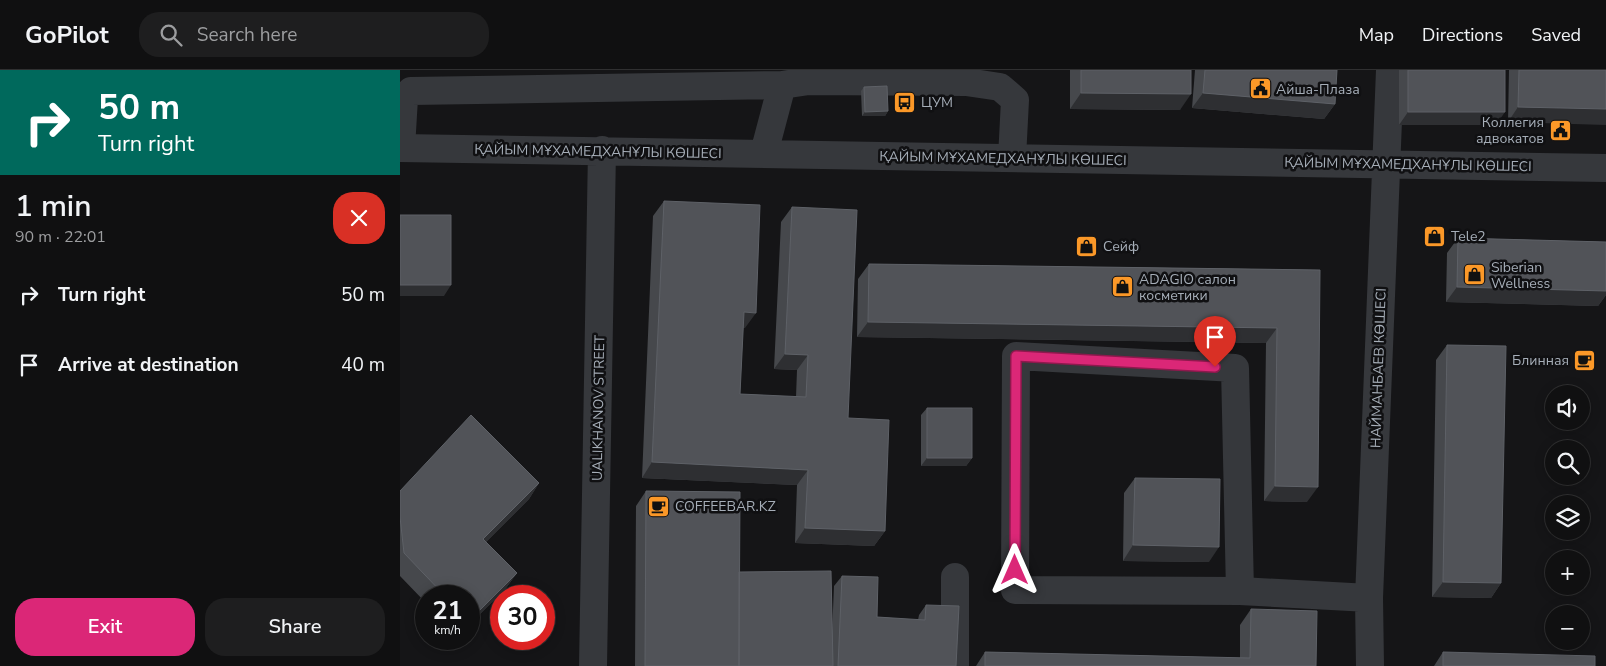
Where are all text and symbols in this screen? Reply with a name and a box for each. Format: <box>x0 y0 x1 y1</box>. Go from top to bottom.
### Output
search box <box>139 12 489 57</box>
text: GoPilot <box>25 19 109 51</box>
icon: search <box>157 21 185 49</box>
text: Search here <box>197 22 297 48</box>
text: Map <box>1359 23 1394 47</box>
text: Directions <box>1422 23 1503 47</box>
text: Saved <box>1531 23 1581 47</box>
public building icon: Айша-Плаза <box>1248 77 1272 101</box>
place label: Айша-Плаза <box>1276 80 1360 99</box>
text: 50 m <box>98 84 180 131</box>
icon: right <box>15 90 80 155</box>
bus stop icon: ЦУМ <box>893 90 917 114</box>
place label: ЦУМ <box>921 93 953 112</box>
place label: Коллегия адвокатов <box>1476 113 1544 148</box>
public building icon: Коллегия адвокатов <box>1548 118 1572 142</box>
text: Turn right <box>98 129 194 159</box>
street label: ҚАЙЫМ МҰХАМЕДХАНҰЛЫ КӨШЕСІ <box>474 140 722 163</box>
street label: ҚАЙЫМ МҰХАМЕДХАНҰЛЫ КӨШЕСІ <box>879 147 1127 170</box>
street label: ҚАЙЫМ МҰХАМЕДХАНҰЛЫ КӨШЕСІ <box>1284 153 1532 176</box>
text: 1 min <box>15 186 91 227</box>
button: close <box>333 192 385 244</box>
shop icon: Tele2 <box>1423 224 1447 248</box>
text: 90 m · 22:01 <box>15 226 106 248</box>
place label: Tele2 <box>1451 227 1486 246</box>
shop icon: Сейф <box>1075 234 1099 258</box>
place label: Сейф <box>1103 237 1139 256</box>
place label: Siberian Wellness <box>1491 258 1550 293</box>
shop icon: Siberian Wellness <box>1463 263 1487 287</box>
place label: ADAGIO салон косметики <box>1139 270 1236 305</box>
shop icon: ADAGIO салон косметики <box>1111 275 1135 299</box>
icon: right <box>15 281 43 309</box>
text: Turn right <box>58 282 145 308</box>
text: 50 m <box>341 282 385 308</box>
street label: НАЙМАНБАЕВ КӨШЕСІ <box>1366 288 1391 448</box>
pin <box>1194 316 1236 367</box>
icon: arrive <box>1201 323 1229 351</box>
street label: UALIKHANOV STREET <box>588 334 609 481</box>
cafe icon: Блинная <box>1573 348 1597 372</box>
icon: arrive <box>15 351 43 379</box>
place label: Блинная <box>1512 351 1569 370</box>
text: Arrive at destination <box>58 352 239 378</box>
text: 40 m <box>341 352 385 378</box>
map controls <box>1545 385 1590 650</box>
button: sound <box>1545 385 1590 430</box>
button: search <box>1545 440 1590 485</box>
cafe icon: COFFEEBAR.KZ <box>647 494 671 518</box>
button: layers <box>1545 495 1590 540</box>
place label: COFFEEBAR.KZ <box>675 497 776 516</box>
position arrow <box>988 543 1040 595</box>
button: + <box>1545 550 1590 595</box>
speed limit sign: 30 <box>490 585 555 650</box>
text: 21 <box>432 594 463 628</box>
button: Exit <box>15 598 195 656</box>
button: Share <box>205 598 385 656</box>
button: − <box>1545 605 1590 650</box>
text: km/h <box>434 622 461 638</box>

